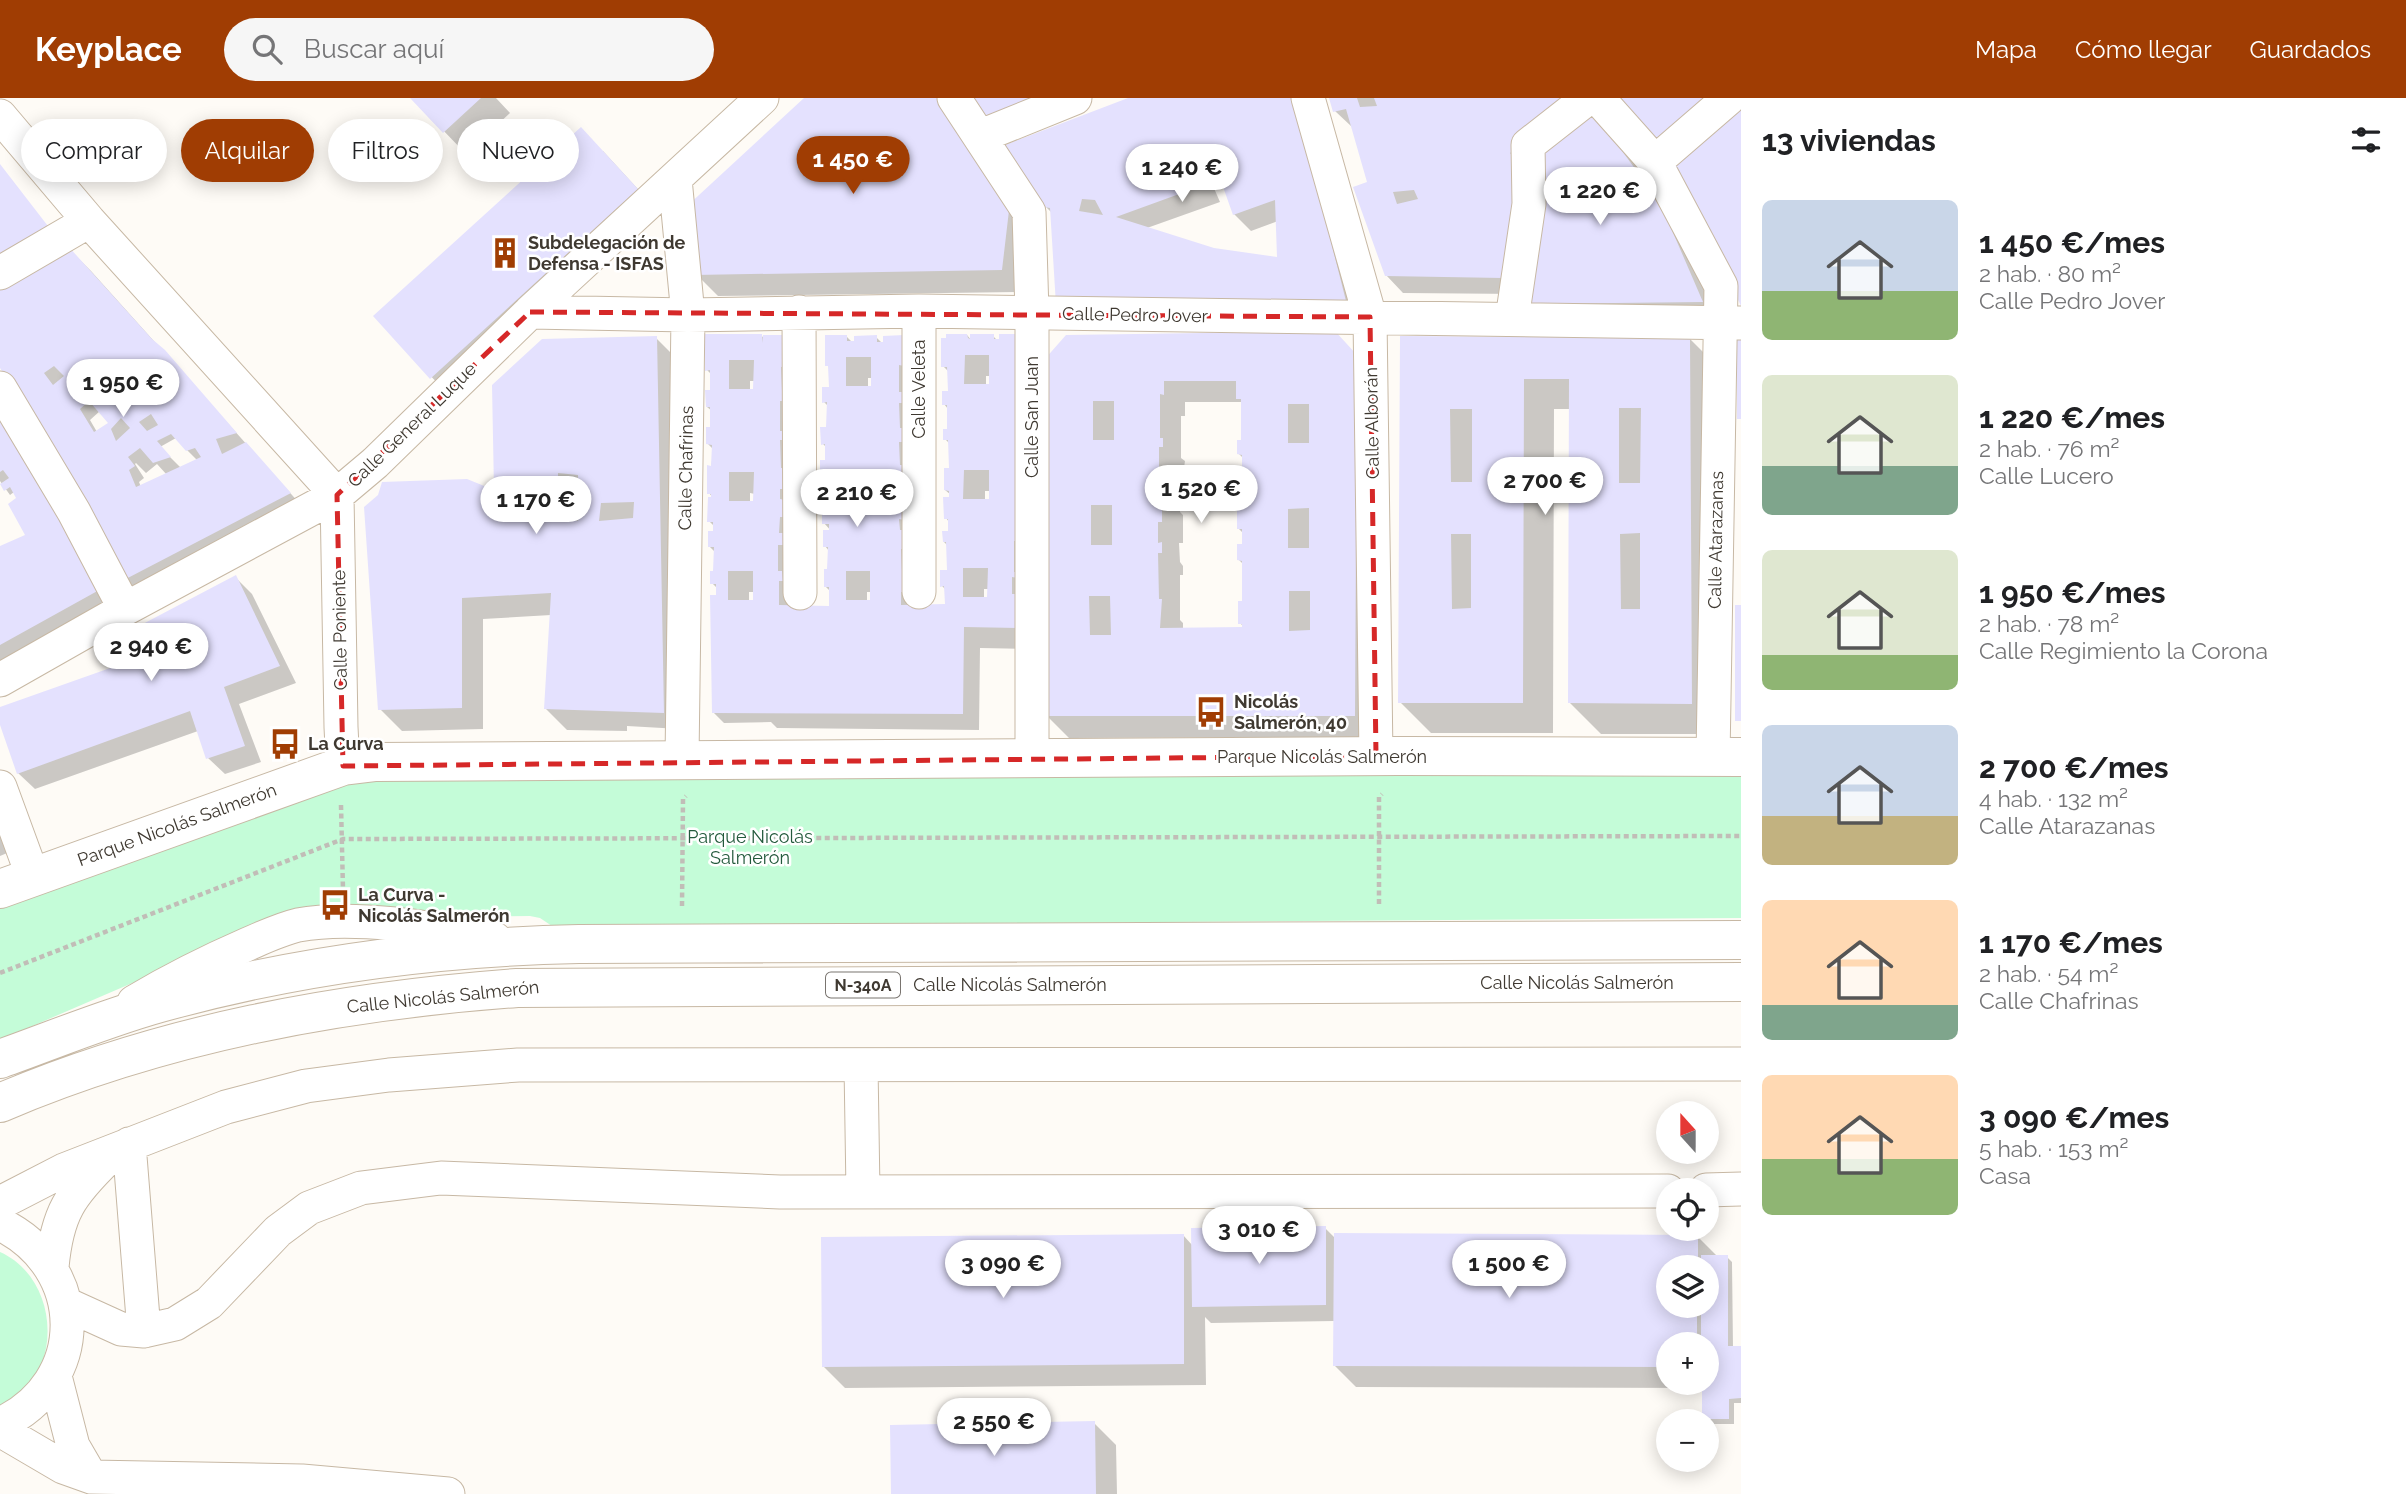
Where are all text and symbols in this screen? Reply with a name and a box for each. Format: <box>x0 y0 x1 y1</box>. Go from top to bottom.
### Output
search box <box>224 18 714 81</box>
text: Keyplace <box>35 30 182 69</box>
icon: search <box>248 30 286 68</box>
text: Buscar aquí <box>304 34 444 64</box>
text: Mapa <box>1975 35 2037 64</box>
text: Cómo llegar <box>2075 35 2212 64</box>
text: Guardados <box>2250 35 2371 64</box>
chip: Comprar <box>21 119 167 182</box>
chip: Alquilar <box>181 119 314 182</box>
chip: Filtros <box>328 119 443 182</box>
chip: Nuevo <box>457 119 579 182</box>
icon: filters <box>2347 121 2385 159</box>
text: 13 viviendas <box>1762 123 1936 158</box>
pin: 1 450 € <box>788 136 918 196</box>
pin: 1 240 € <box>1117 144 1247 204</box>
text: 1 450 € <box>813 145 893 172</box>
text: 1 240 € <box>1142 153 1222 180</box>
pin: 1 220 € <box>1535 167 1665 227</box>
text: 1 220 € <box>1560 176 1640 203</box>
text: 1 450 €/mes <box>1979 225 2165 260</box>
icon: home <box>1818 228 1902 312</box>
place label: Subdelegación de Defensa - ISFAS <box>528 232 686 274</box>
building icon: Subdelegación de Defensa - ISFAS <box>488 236 522 270</box>
text: 2 hab. · 80 m² <box>1979 260 2121 287</box>
text: Calle Pedro Jover <box>1979 287 2165 314</box>
street label: Calle Pedro Jover <box>1062 303 1209 326</box>
street label: Calle Veleta <box>908 339 929 439</box>
street label: Calle San Juan <box>1021 356 1042 478</box>
street label: Calle General Luque <box>343 358 480 491</box>
pin: 1 950 € <box>58 360 188 419</box>
street label: Calle Alborán <box>1360 367 1383 479</box>
text: 1 950 € <box>82 368 164 395</box>
text: 1 220 €/mes <box>1979 400 2165 435</box>
icon: home <box>1818 403 1902 487</box>
street label: Calle Chafrinas <box>674 405 697 531</box>
text: 2 hab. · 76 m² <box>1979 435 2120 462</box>
pin: 2 700 € <box>1480 458 1610 517</box>
text: Calle Lucero <box>1979 462 2114 489</box>
pin: 1 520 € <box>1136 466 1266 525</box>
text: 2 700 € <box>1503 466 1587 493</box>
pin: 2 210 € <box>792 470 922 529</box>
street label: Calle Atarazanas <box>1704 471 1727 609</box>
text: 1 520 € <box>1161 474 1241 501</box>
pin: 1 170 € <box>471 476 601 536</box>
text: 2 210 € <box>817 478 897 505</box>
text: 1 170 € <box>496 485 576 512</box>
street label: Calle Poniente <box>328 569 351 691</box>
text: 1 950 €/mes <box>1979 575 2166 610</box>
icon: home <box>1818 578 1902 662</box>
text: 2 hab. · 78 m² <box>1979 610 2119 637</box>
pin: 2 940 € <box>86 624 216 683</box>
text: 2 940 € <box>109 632 193 659</box>
text: Calle Regimiento la Corona <box>1979 637 2268 664</box>
place label: Nicolás Salmerón, 40 <box>1234 691 1347 733</box>
bus stop icon: Nicolás Salmerón, 40 <box>1194 695 1228 729</box>
bus stop icon: La Curva <box>268 727 302 761</box>
place label: La Curva <box>308 733 384 754</box>
street label: Parque Nicolás Salmerón <box>1217 746 1427 767</box>
text: 2 700 €/mes <box>1979 750 2169 785</box>
icon: home <box>1818 753 1902 837</box>
street label: Parque Nicolás Salmerón <box>74 779 279 870</box>
text: 4 hab. · 132 m² <box>1979 785 2128 812</box>
text: Calle Atarazanas <box>1979 812 2155 839</box>
park label: Parque Nicolás Salmerón <box>687 826 813 868</box>
place label: La Curva - Nicolás Salmerón <box>358 884 510 926</box>
bus stop icon: La Curva - Nicolás Salmerón <box>318 888 352 922</box>
text: 1 170 €/mes <box>1979 925 2163 960</box>
icon: home <box>1818 928 1902 1012</box>
text: 2 hab. · 54 m² <box>1979 960 2118 987</box>
road number: N-340A <box>826 972 900 998</box>
street label: Calle Nicolás Salmerón <box>1480 972 1674 993</box>
street label: Calle Nicolás Salmerón <box>913 974 1107 995</box>
street label: Calle Nicolás Salmerón <box>346 976 540 1017</box>
text: Calle Chafrinas <box>1979 987 2139 1014</box>
text: 3 090 €/mes <box>1979 1100 2169 1135</box>
north arrow <box>1656 1101 1718 1164</box>
map controls <box>1656 1101 1719 1472</box>
icon: home <box>1818 1103 1902 1187</box>
text: 5 hab. · 153 m² <box>1979 1135 2129 1162</box>
text: Casa <box>1979 1162 2031 1189</box>
button: locate <box>1656 1178 1719 1241</box>
pin: 3 010 € <box>1194 1206 1324 1266</box>
text: 3 010 € <box>1218 1215 1300 1242</box>
pin: 3 090 € <box>938 1240 1068 1300</box>
pin: 1 500 € <box>1444 1240 1574 1300</box>
text: 3 090 € <box>961 1249 1045 1276</box>
text: 1 500 € <box>1468 1249 1550 1276</box>
button: layers <box>1656 1255 1719 1318</box>
button: + <box>1656 1332 1719 1395</box>
pin: 2 550 € <box>929 1398 1059 1458</box>
text: 2 550 € <box>953 1407 1035 1434</box>
button: − <box>1656 1409 1719 1472</box>

